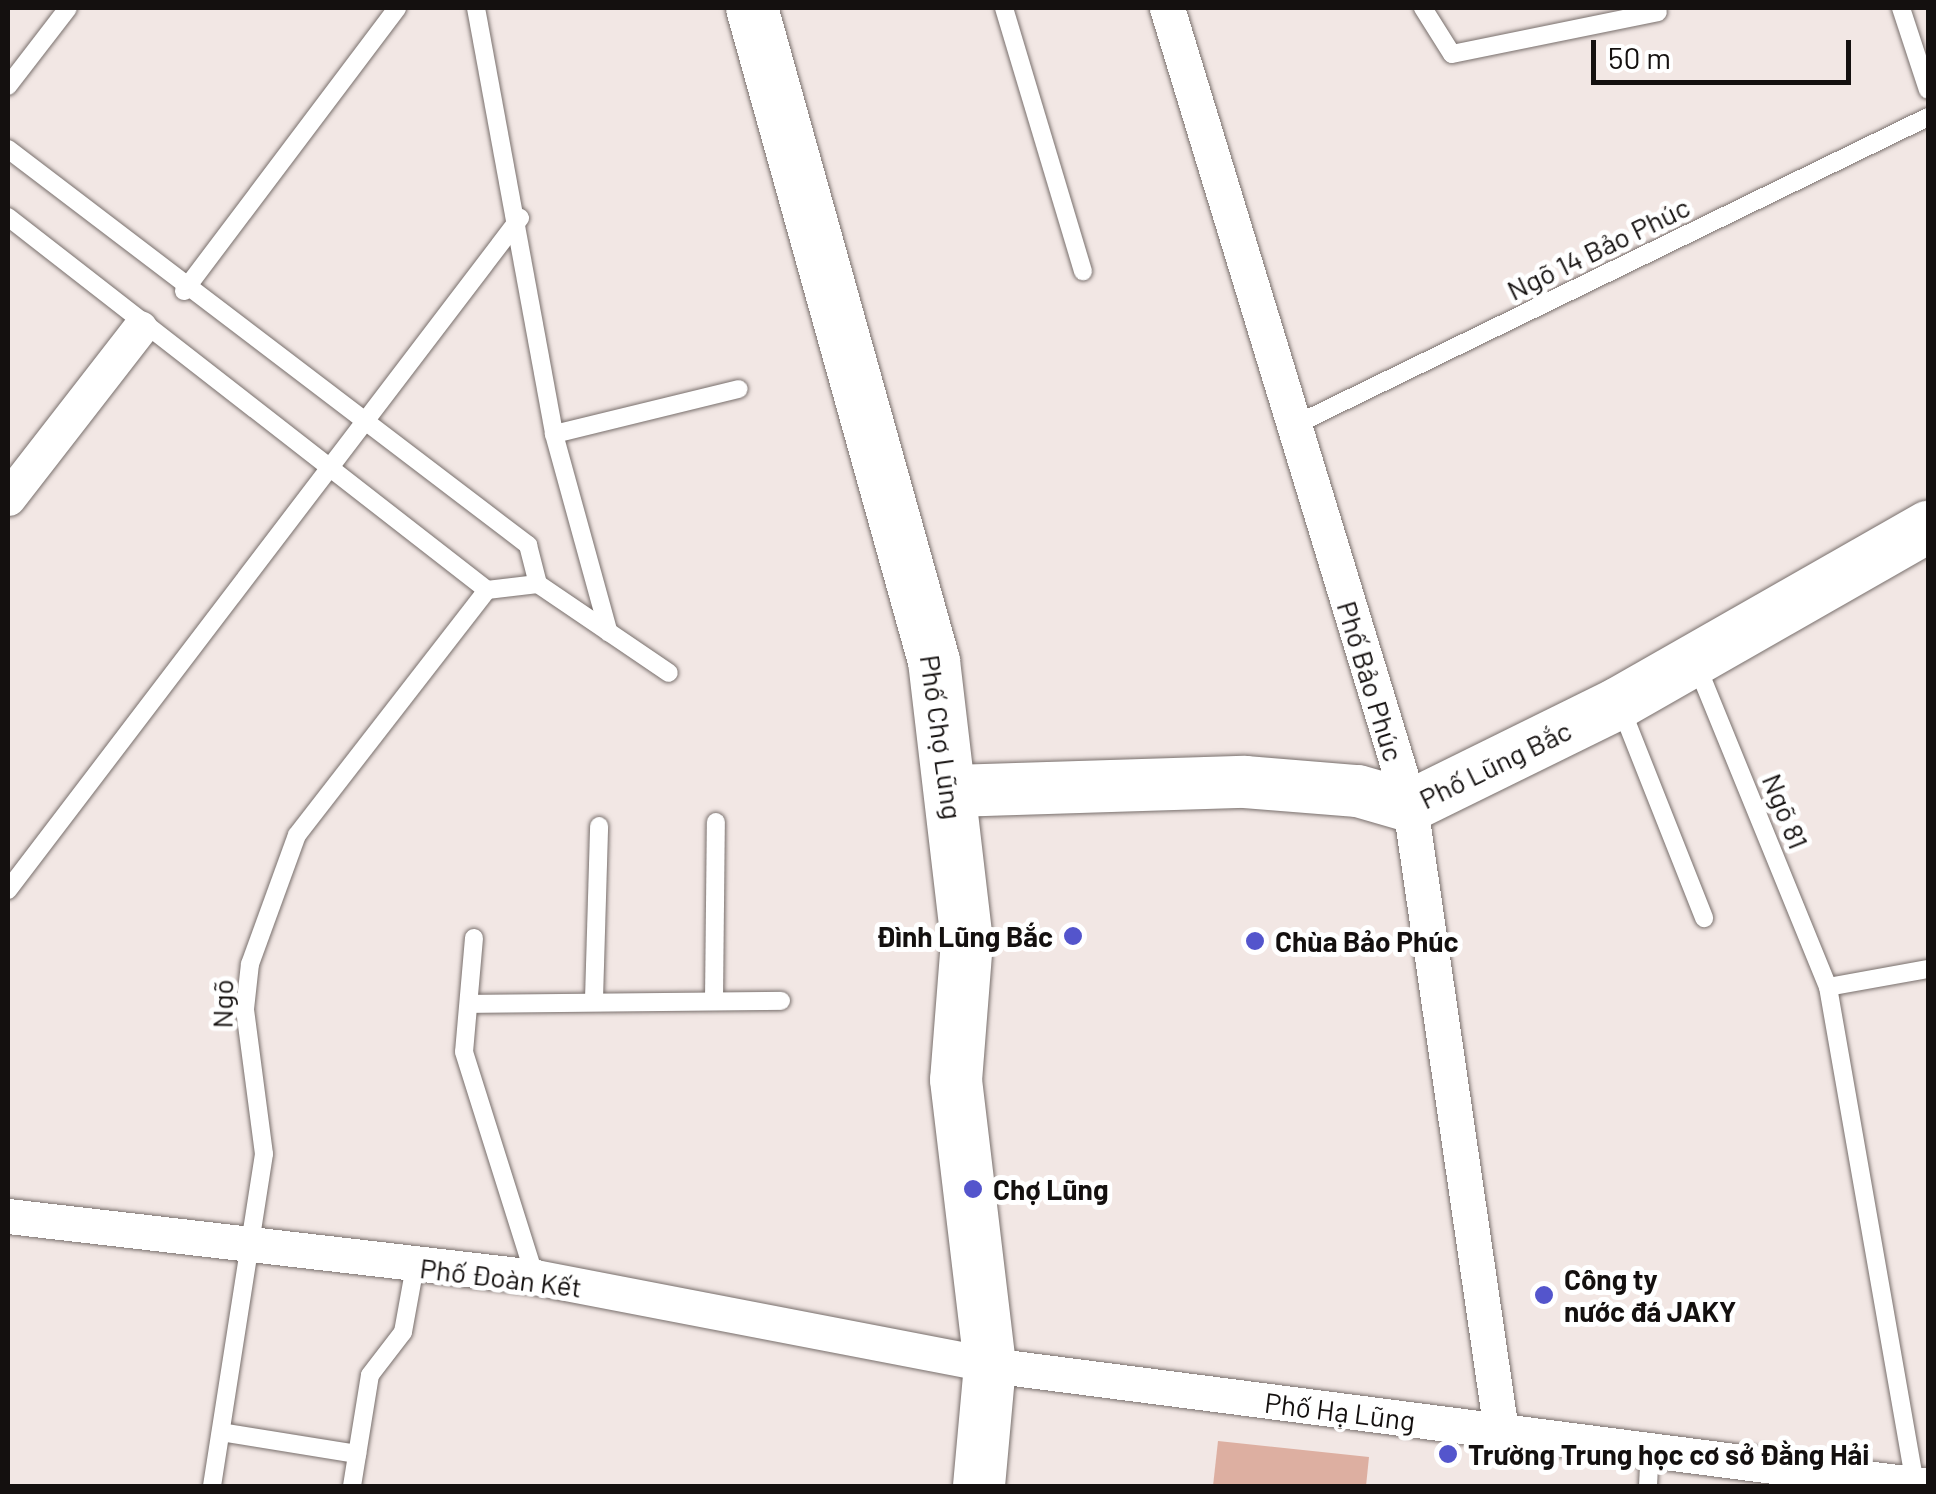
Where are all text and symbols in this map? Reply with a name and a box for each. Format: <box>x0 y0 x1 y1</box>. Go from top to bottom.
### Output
scale bar <box>1596 20 1856 82</box>
text: 50 m <box>1608 39 1671 75</box>
street label: Ngõ 14 Bảo Phúc <box>1501 189 1695 307</box>
street label: Phố Bảo Phúc <box>1331 597 1411 765</box>
street label: Phố Chợ Lũng <box>914 653 970 821</box>
street label: Phố Lũng Bắc <box>1414 713 1576 815</box>
street label: Ngõ 81 <box>1756 768 1816 854</box>
place label: Đình Lũng Bắc <box>877 919 1053 953</box>
place label: Chùa Bảo Phúc <box>1275 924 1459 958</box>
marker: Đình Lũng Bắc <box>1062 925 1084 947</box>
marker: Chùa Bảo Phúc <box>1244 930 1266 952</box>
street label: Ngõ <box>205 979 239 1029</box>
place label: Chợ Lũng <box>993 1172 1108 1206</box>
marker: Chợ Lũng <box>962 1178 984 1200</box>
street label: Phố Đoàn Kết <box>418 1250 584 1304</box>
place label: Công ty nước đá JAKY <box>1564 1262 1736 1328</box>
marker: Công ty nước đá JAKY <box>1533 1284 1555 1306</box>
street label: Phố Hạ Lũng <box>1263 1385 1417 1437</box>
place label: Trường Trung học cơ sở Đằng Hải <box>1468 1437 1869 1471</box>
marker: Trường Trung học cơ sở Đằng Hải <box>1437 1443 1459 1465</box>

